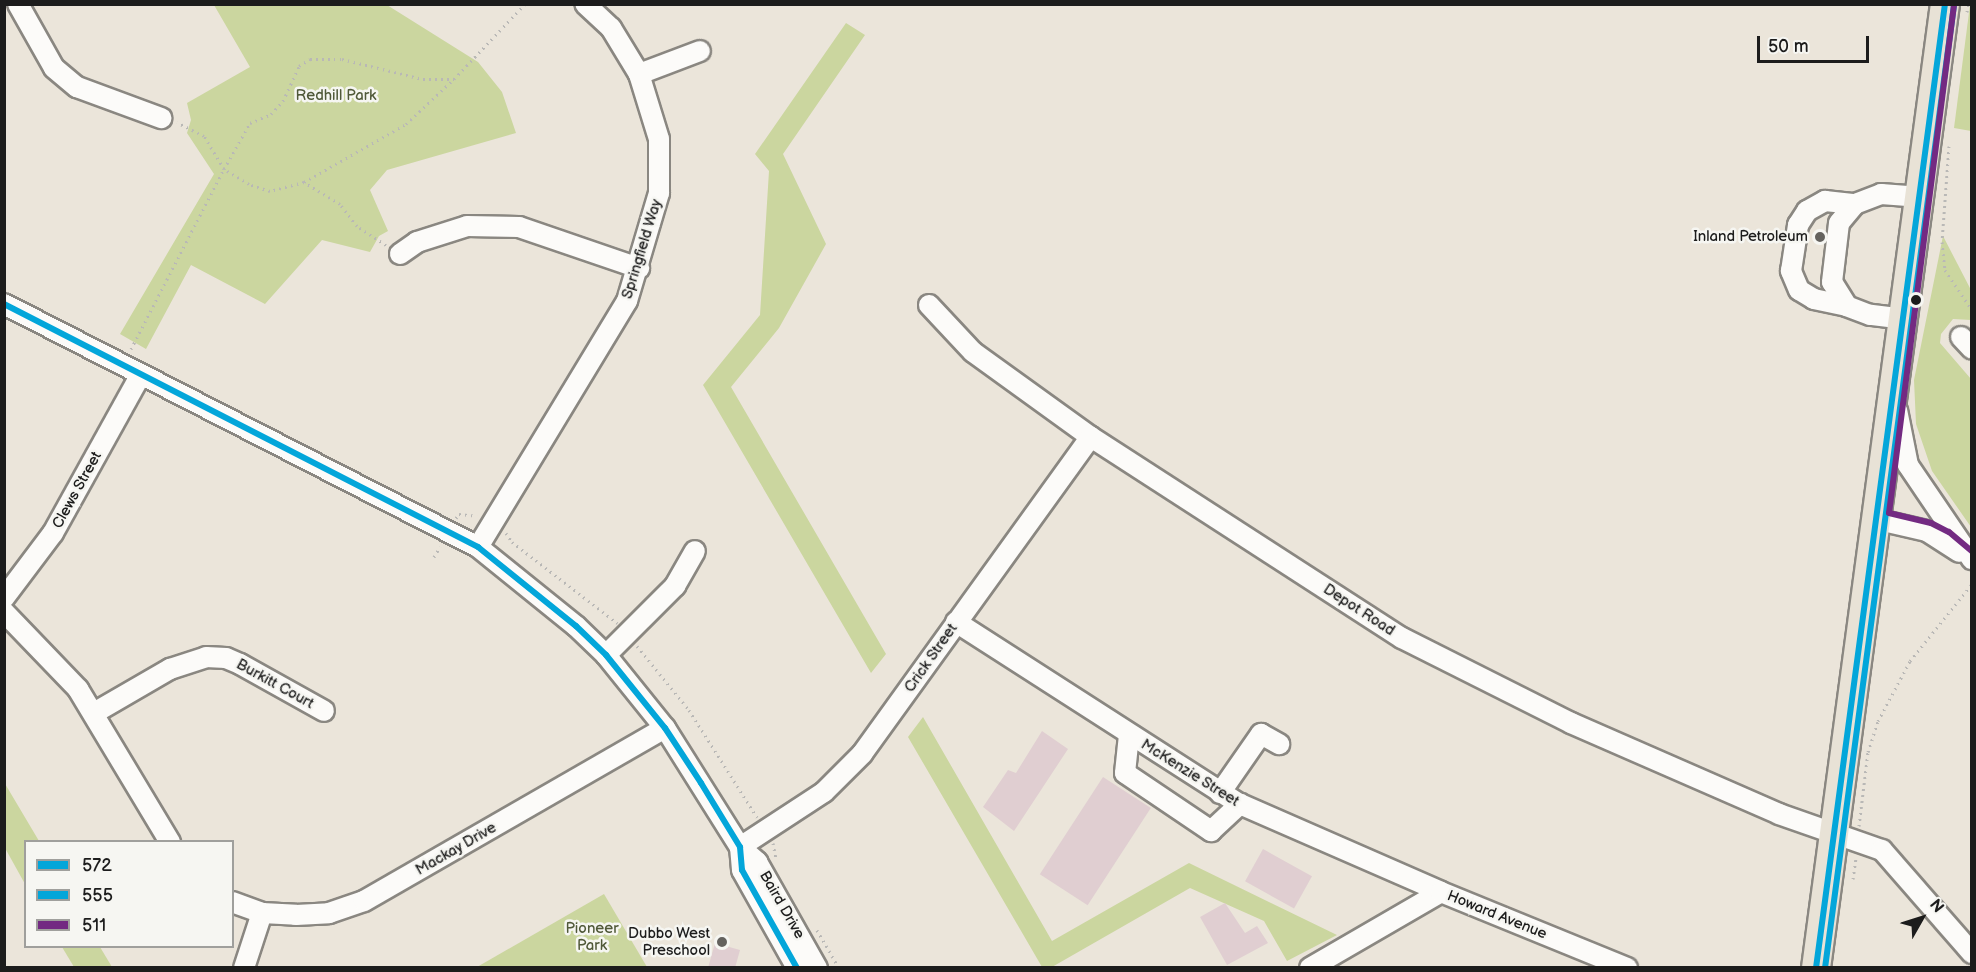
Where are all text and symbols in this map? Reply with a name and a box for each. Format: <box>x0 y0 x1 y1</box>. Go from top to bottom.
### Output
scale bar <box>1760 24 1872 62</box>
text: 50 m <box>1768 36 1809 57</box>
park label: Redhill Park <box>296 87 376 105</box>
street label: Springfield Way <box>618 197 666 301</box>
place label: Inland Petroleum <box>1693 228 1808 246</box>
marker: Inland Petroleum <box>1813 230 1827 244</box>
unlabelled marker <box>1910 294 1922 306</box>
street label: Clews Street <box>48 448 106 532</box>
street label: Depot Road <box>1320 580 1398 640</box>
street label: Crick Street <box>901 620 961 696</box>
street label: Burkitt Court <box>233 655 317 713</box>
street label: McKenzie Street <box>1137 736 1243 810</box>
street label: Mackay Drive <box>412 818 500 880</box>
legend <box>24 840 234 948</box>
text: 572 <box>82 855 112 876</box>
street label: Baird Drive <box>755 868 809 942</box>
text: 555 <box>82 885 113 906</box>
street label: Howard Avenue <box>1445 887 1549 943</box>
north arrow <box>1892 888 1952 948</box>
text: N <box>1925 896 1948 917</box>
text: 511 <box>82 915 106 936</box>
park label: Pioneer Park <box>565 919 619 954</box>
place label: Dubbo West Preschool <box>628 924 710 959</box>
marker: Dubbo West Preschool <box>715 935 729 949</box>

